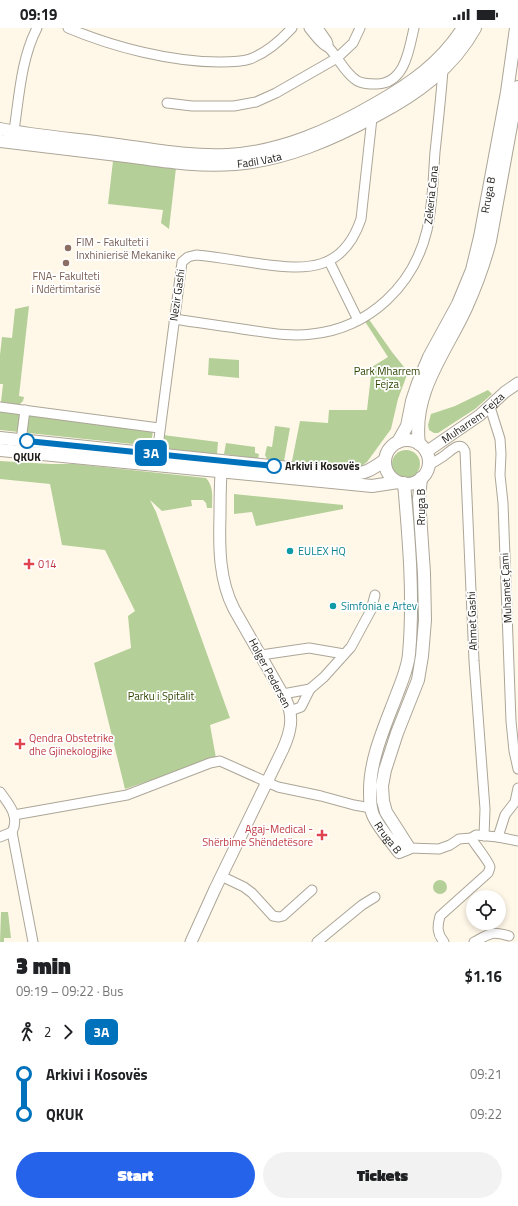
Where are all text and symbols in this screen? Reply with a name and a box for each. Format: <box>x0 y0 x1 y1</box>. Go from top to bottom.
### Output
text: 09:19 <box>20 3 57 26</box>
street label: Fadil Vata <box>236 148 284 172</box>
street label: Zekeria Cana <box>420 164 442 225</box>
street label: Rruga B <box>477 175 499 214</box>
place label: FIM - Fakulteti i Inxhinierisë Mekanike <box>76 234 176 263</box>
marker: FIM - Fakulteti i Inxhinierisë Mekanike <box>63 243 73 253</box>
marker: FNA- Fakulteti i Ndërtimtarisë <box>61 258 71 268</box>
place label: FNA- Fakulteti i Ndërtimtarisë <box>31 268 101 297</box>
street label: Nezir Gashi <box>165 268 189 322</box>
park label: Park Mharrem Fejza <box>354 363 420 392</box>
street label: Muharrem Fejza <box>438 388 508 447</box>
marker: QKUK <box>19 433 35 449</box>
line badge: 3A <box>133 440 169 466</box>
text: 3A <box>143 442 159 463</box>
place label: QKUK <box>13 449 41 465</box>
marker: Arkivi i Kosovës <box>266 458 282 474</box>
place label: Arkivi i Kosovës <box>285 458 360 474</box>
street label: Rruga B <box>413 488 429 525</box>
place label: EULEX HQ <box>298 543 346 559</box>
marker: EULEX HQ <box>285 546 295 556</box>
street label: Muhamet Çami <box>496 552 516 624</box>
place label: 014 <box>38 556 56 572</box>
marker: 014 <box>23 558 35 570</box>
street label: Ahmet Gashi <box>463 591 481 651</box>
place label: Simfonia e Artev <box>341 598 418 614</box>
marker: Simfonia e Artev <box>328 601 338 611</box>
street label: Holger Pedersen <box>245 635 295 711</box>
park label: Parku i Spitalit <box>128 688 194 704</box>
place label: Qendra Obstetrike dhe Gjinekologjike <box>29 730 114 759</box>
marker: Qendra Obstetrike dhe Gjinekologjike <box>14 738 26 750</box>
street label: Rruga B <box>370 818 406 857</box>
place label: Agaj-Medical - Shërbime Shëndetësore <box>202 821 313 850</box>
marker: Agaj-Medical - Shërbime Shëndetësore <box>316 829 328 841</box>
map controls <box>466 890 506 930</box>
button: locate <box>466 890 506 930</box>
text: 3 min <box>16 949 71 983</box>
text: $1.16 <box>465 965 502 988</box>
text: 09:19 – 09:22 · Bus <box>16 981 123 1001</box>
icon: walk <box>16 1021 38 1043</box>
icon: forward <box>57 1021 79 1043</box>
text: 3A <box>93 1021 110 1042</box>
text: 2 <box>44 1022 51 1042</box>
text: Arkivi i Kosovës <box>46 1063 148 1086</box>
text: 09:21 <box>470 1064 502 1084</box>
text: QKUK <box>46 1103 83 1126</box>
text: 09:22 <box>470 1104 502 1124</box>
button: Start <box>16 1152 255 1198</box>
button: Tickets <box>263 1152 502 1198</box>

